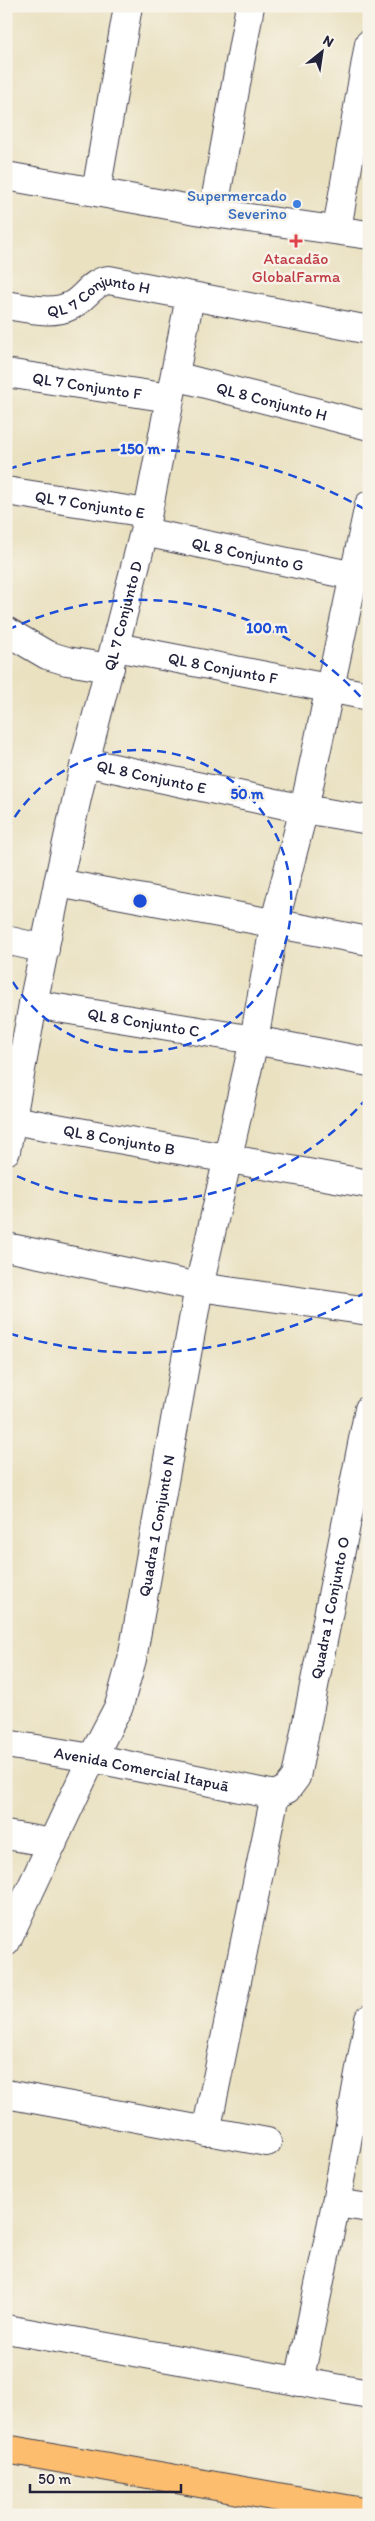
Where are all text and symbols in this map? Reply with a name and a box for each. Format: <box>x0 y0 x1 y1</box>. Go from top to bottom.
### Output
north arrow <box>298 28 348 78</box>
text: N <box>320 31 337 51</box>
place label: Supermercado Severino <box>187 186 287 223</box>
marker: Supermercado Severino <box>291 198 303 210</box>
marker: Atacadão GlobalFarma <box>290 235 302 247</box>
place label: Atacadão GlobalFarma <box>252 249 341 286</box>
street label: QL 7 Conjunto H <box>46 270 152 320</box>
street label: QL 7 Conjunto F <box>31 368 144 403</box>
street label: QL 8 Conjunto H <box>214 378 329 424</box>
text: 150 m <box>120 440 160 458</box>
street label: QL 7 Conjunto E <box>34 486 146 522</box>
street label: QL 8 Conjunto G <box>190 533 305 575</box>
street label: QL 7 Conjunto D <box>99 558 146 673</box>
text: 100 m <box>246 619 288 637</box>
street label: QL 8 Conjunto F <box>167 648 280 688</box>
street label: QL 8 Conjunto E <box>95 755 208 797</box>
text: 50 m <box>230 785 264 803</box>
centre of rings <box>131 892 149 910</box>
street label: QL 8 Conjunto C <box>86 1004 201 1040</box>
street label: QL 8 Conjunto B <box>62 1120 177 1159</box>
street label: Quadra 1 Conjunto N <box>134 1453 178 1598</box>
street label: Quadra 1 Conjunto O <box>306 1535 353 1681</box>
street label: Avenida Comercial Itapuã <box>53 1743 231 1795</box>
scale bar <box>30 2461 181 2493</box>
text: 50 m <box>38 2470 71 2488</box>

